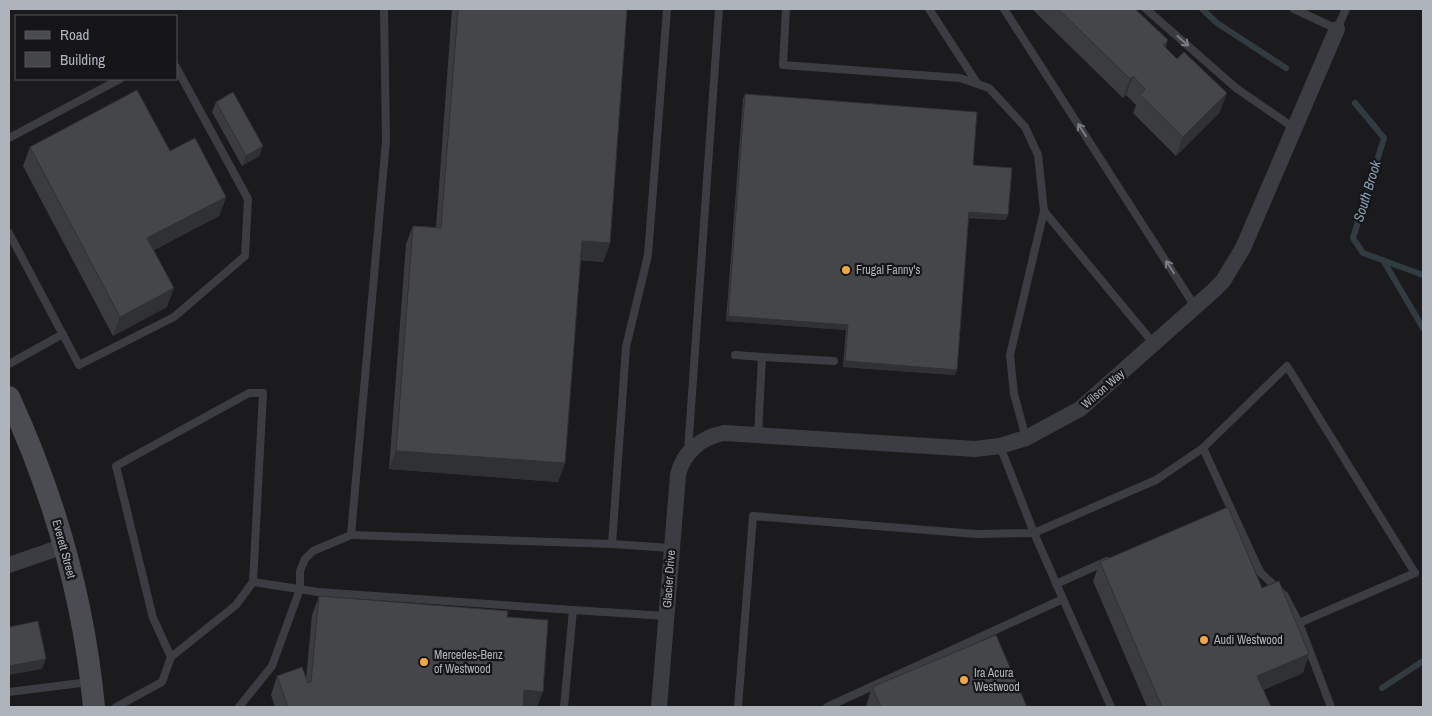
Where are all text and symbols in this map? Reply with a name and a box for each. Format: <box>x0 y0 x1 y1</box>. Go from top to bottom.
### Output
legend <box>15 15 178 80</box>
text: Road <box>60 24 89 45</box>
one-way arrow <box>1176 35 1189 47</box>
text: Building <box>60 49 105 70</box>
one-way arrow <box>1077 123 1087 137</box>
water label: South Brook <box>1349 157 1385 224</box>
one-way arrow <box>1164 260 1174 274</box>
place label: Frugal Fanny's <box>856 262 920 278</box>
marker: Frugal Fanny's <box>840 264 852 276</box>
street label: Wilson Way <box>1078 366 1128 412</box>
street label: Everett Street <box>48 518 80 580</box>
street label: Glacier Drive <box>659 550 679 608</box>
place label: Audi Westwood <box>1213 632 1283 648</box>
marker: Audi Westwood <box>1198 634 1210 646</box>
place label: Mercedes-Benz of Westwood <box>434 647 503 677</box>
marker: Mercedes-Benz of Westwood <box>418 656 430 668</box>
place label: Ira Acura Westwood <box>974 665 1020 695</box>
marker: Ira Acura Westwood <box>958 674 970 686</box>

